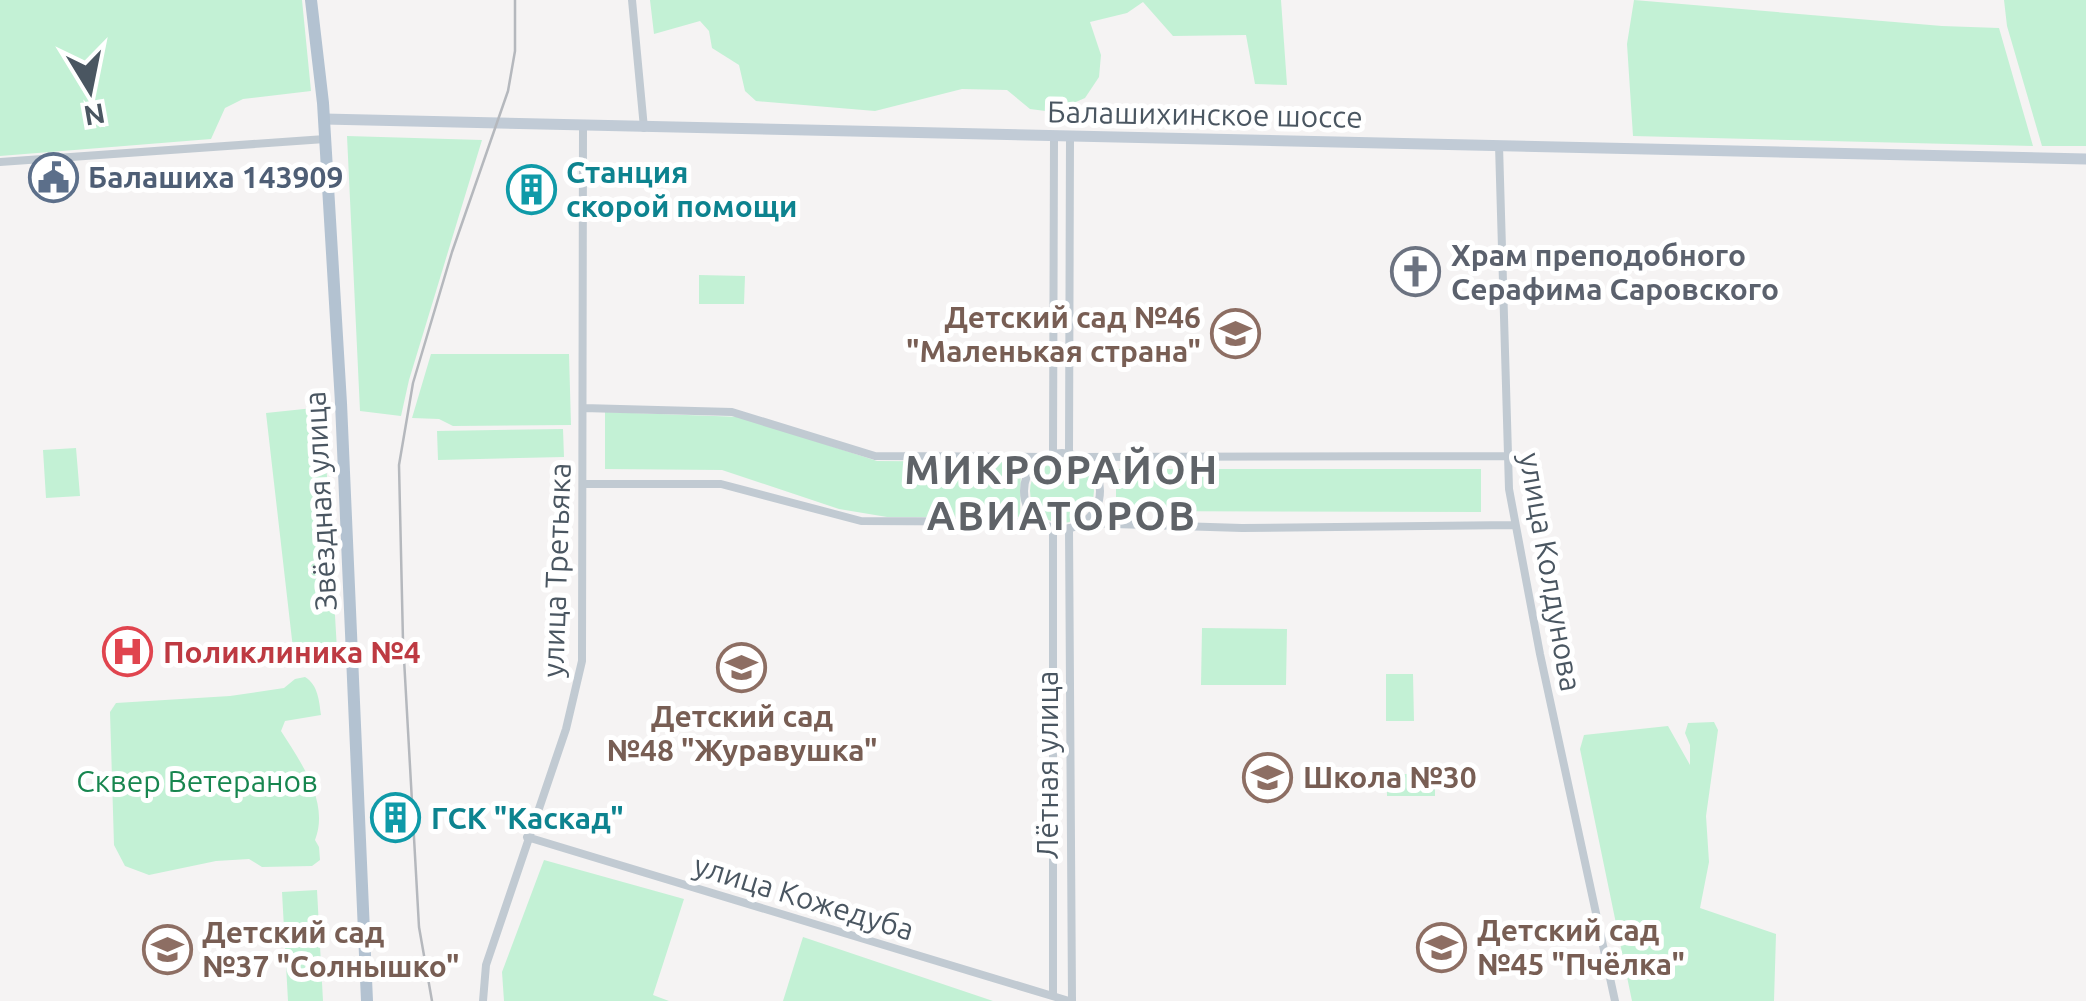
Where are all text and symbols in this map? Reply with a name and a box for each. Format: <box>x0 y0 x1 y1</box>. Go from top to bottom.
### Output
north arrow <box>40 40 140 140</box>
street label: Балашихинское шоссе <box>1047 94 1363 134</box>
text: N <box>81 98 107 132</box>
public building icon: Балашиха 143909 <box>27 151 79 203</box>
place label: Станция скорой помощи <box>566 155 797 223</box>
place label: Балашиха 143909 <box>88 160 343 194</box>
building icon: Станция скорой помощи <box>505 163 557 215</box>
place label: Храм преподобного Серафима Саровского <box>1451 238 1779 306</box>
church icon: Храм преподобного Серафима Саровского <box>1390 246 1442 298</box>
place label: Детский сад №46 "Маленькая страна" <box>906 300 1201 368</box>
school or university icon: Детский сад №46 "Маленькая страна" <box>1210 308 1262 360</box>
street label: Звёздная улица <box>297 390 343 612</box>
district label: МИКРОРАЙОН АВИАТОРОВ <box>904 446 1220 538</box>
street label: улица Колдунова <box>1513 450 1589 694</box>
street label: улица Третьяка <box>535 462 577 678</box>
hospital icon: Поликлиника №4 <box>102 626 154 678</box>
place label: Поликлиника №4 <box>163 635 421 669</box>
school or university icon: Детский сад №48 "Журавушка" <box>716 641 768 693</box>
street label: Лётная улица <box>1030 671 1064 859</box>
place label: Детский сад №48 "Журавушка" <box>607 699 877 767</box>
school or university icon: Школа №30 <box>1242 751 1294 803</box>
place label: Школа №30 <box>1303 760 1477 794</box>
park label: Сквер Ветеранов <box>76 764 318 798</box>
building icon: ГСК "Каскад" <box>370 792 422 844</box>
place label: ГСК "Каскад" <box>431 801 624 835</box>
street label: улица Кожедуба <box>690 847 918 947</box>
place label: Детский сад №45 "Пчёлка" <box>1477 913 1685 981</box>
place label: Детский сад №37 "Солнышко" <box>202 915 459 983</box>
school or university icon: Детский сад №45 "Пчёлка" <box>1416 921 1468 973</box>
school or university icon: Детский сад №37 "Солнышко" <box>141 923 193 975</box>

